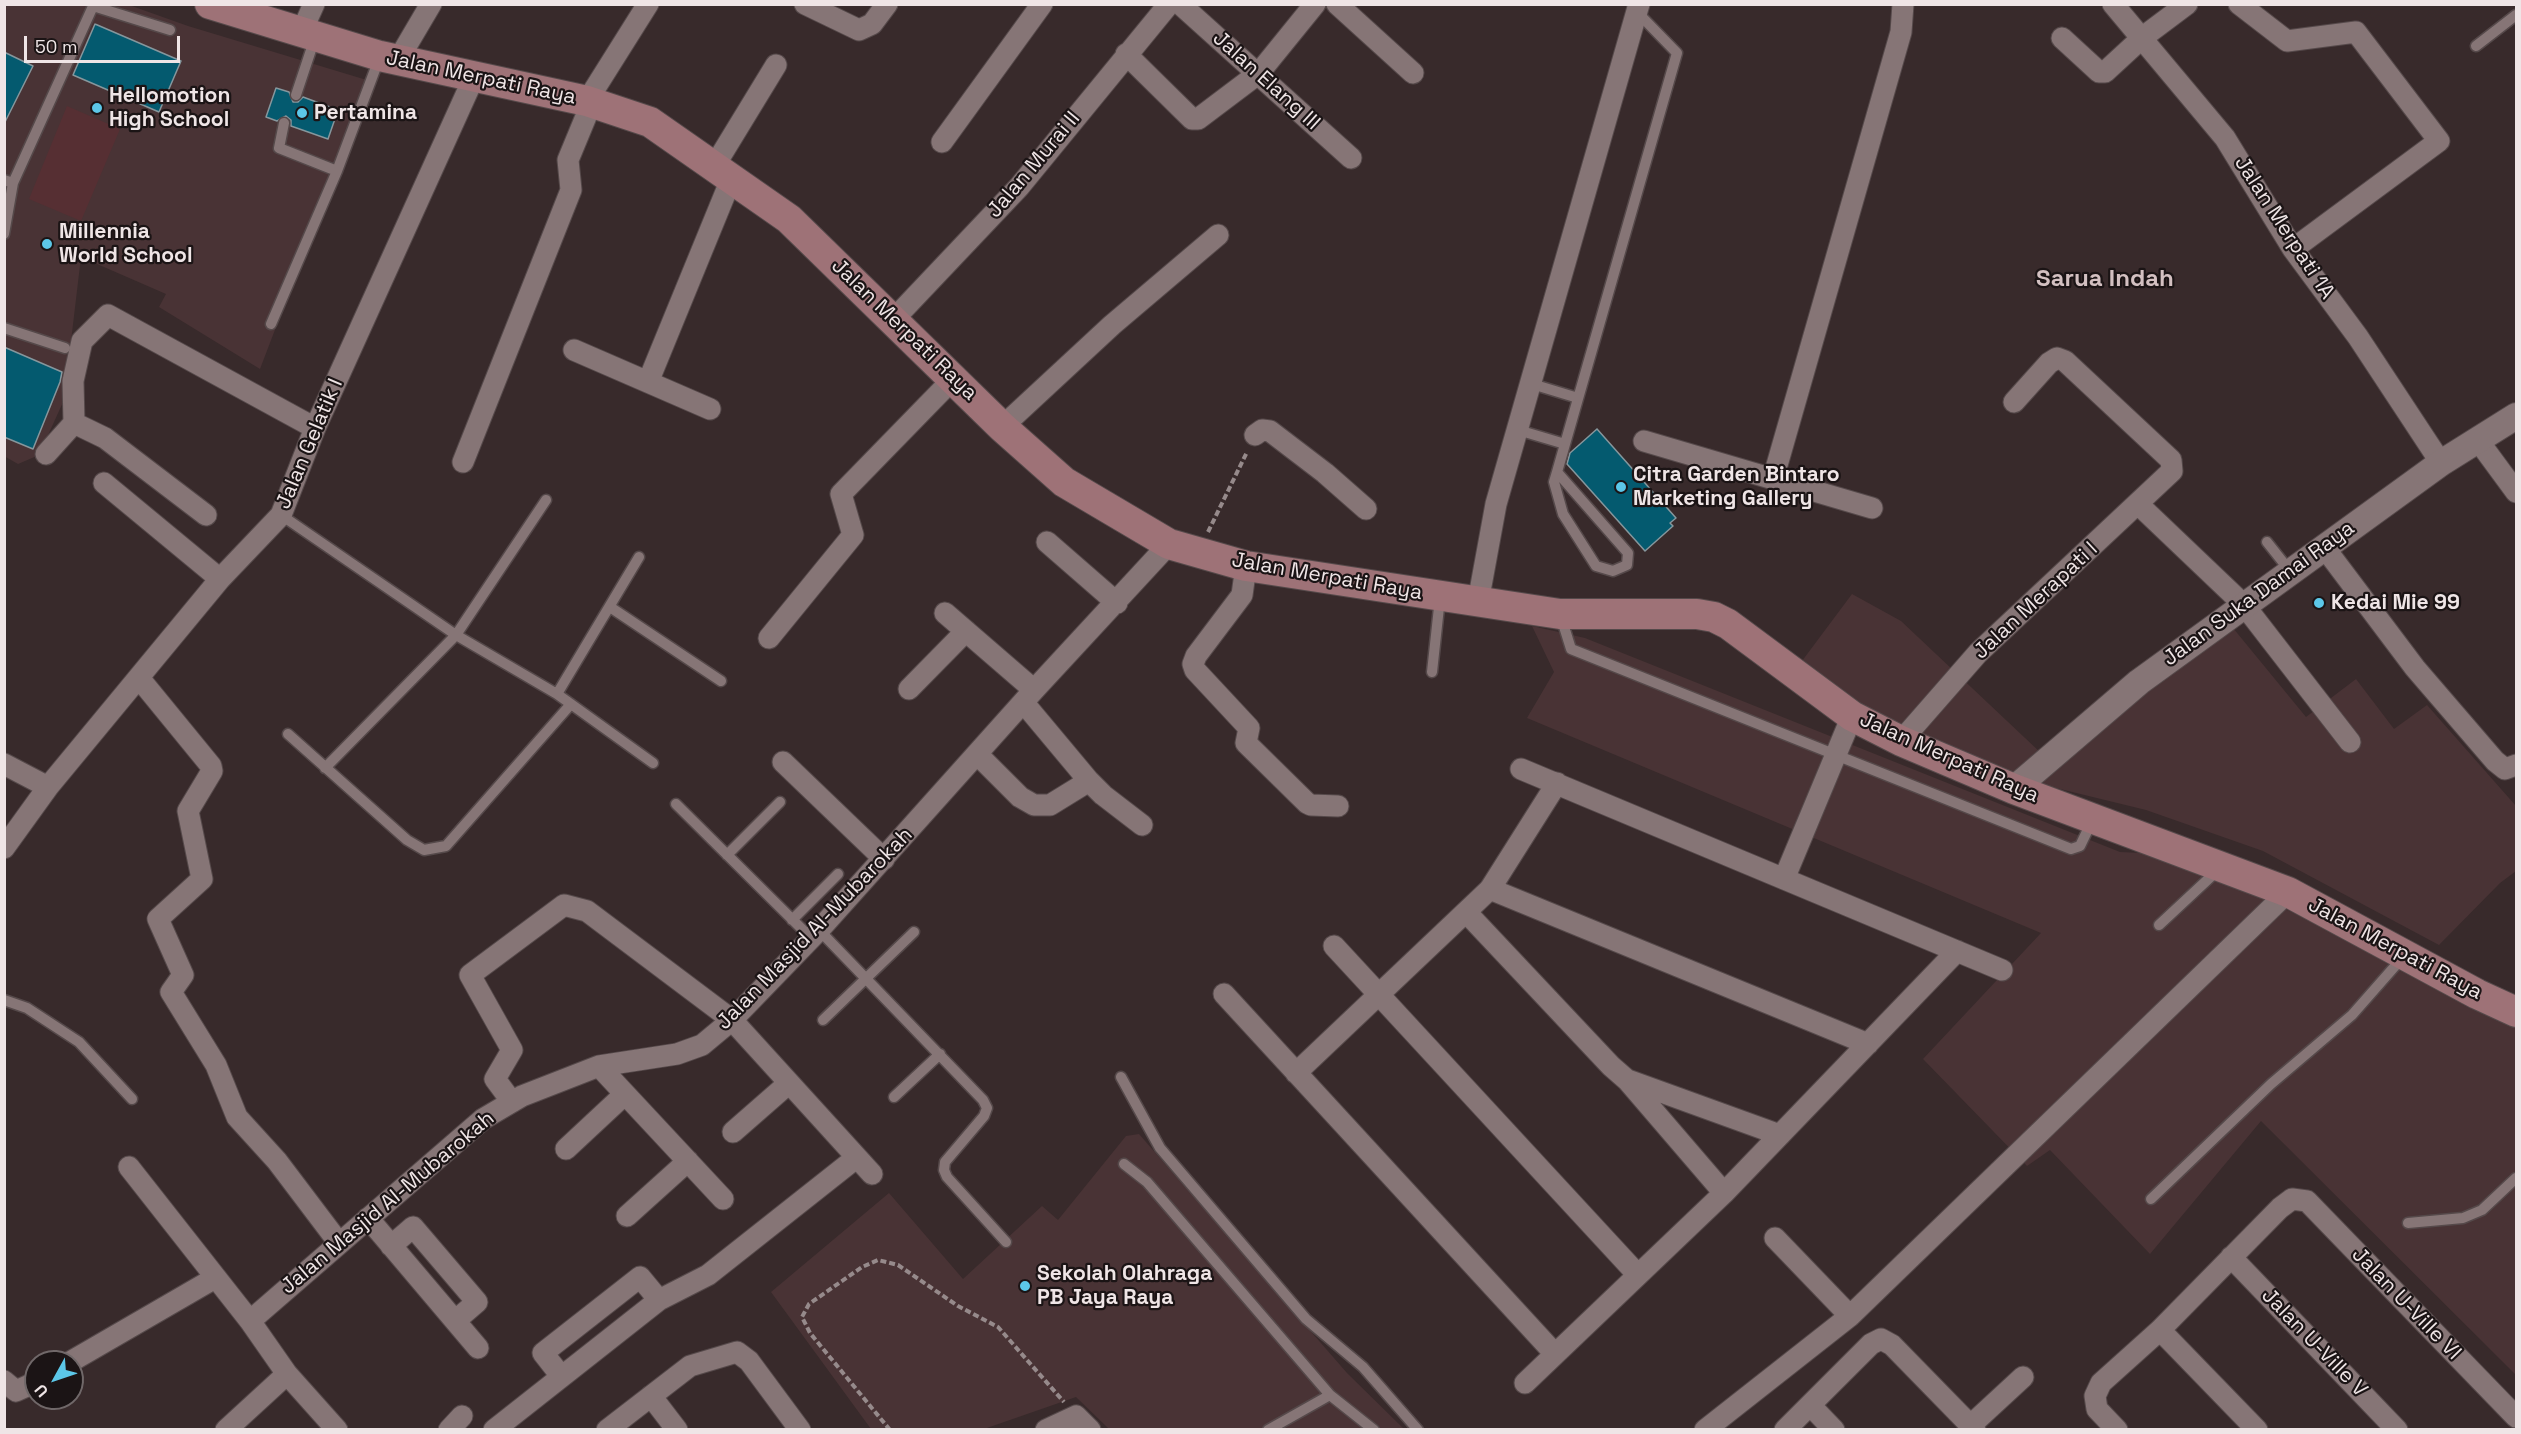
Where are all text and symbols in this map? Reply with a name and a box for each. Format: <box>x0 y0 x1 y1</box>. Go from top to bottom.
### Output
scale bar <box>27 24 183 62</box>
street label: Jalan Elang III <box>1207 26 1325 136</box>
text: 50 m <box>35 35 77 58</box>
street label: Jalan Merpati Raya <box>384 46 578 110</box>
place label: Hellomotion High School <box>109 83 230 133</box>
place label: Pertamina <box>314 100 417 126</box>
marker: Hellomotion High School <box>90 101 104 115</box>
marker: Pertamina <box>295 106 309 120</box>
street label: Jalan Murai II <box>982 107 1086 223</box>
street label: Jalan Merpati 1A <box>2228 152 2340 304</box>
place label: Millennia World School <box>59 219 192 269</box>
marker: Millennia World School <box>40 237 54 251</box>
street label: Jalan Merpati Raya <box>826 254 982 406</box>
district label: Sarua Indah <box>2036 265 2174 293</box>
street label: Jalan Gelatik I <box>271 375 349 513</box>
place label: Citra Garden Bintaro Marketing Gallery <box>1633 462 1840 512</box>
marker: Citra Garden Bintaro Marketing Gallery <box>1614 480 1628 494</box>
street label: Jalan Suka Damai Raya <box>2158 516 2360 672</box>
street label: Jalan Merapati I <box>1969 537 2103 665</box>
street label: Jalan Merpati Raya <box>1230 548 1424 606</box>
place label: Kedai Mie 99 <box>2331 590 2460 616</box>
marker: Kedai Mie 99 <box>2312 596 2326 610</box>
street label: Jalan Merpati Raya <box>1856 707 2042 809</box>
street label: Jalan Masjid Al-Mubarokah <box>712 823 918 1035</box>
street label: Jalan Merpati Raya <box>2304 893 2486 1005</box>
street label: Jalan Masjid Al-Mubarokah <box>276 1106 500 1300</box>
street label: Jalan U-Ville VI <box>2346 1243 2466 1365</box>
place label: Sekolah Olahraga PB Jaya Raya <box>1037 1261 1212 1311</box>
marker: Sekolah Olahraga PB Jaya Raya <box>1018 1279 1032 1293</box>
street label: Jalan U-Ville V <box>2256 1283 2372 1403</box>
north arrow <box>24 1350 84 1410</box>
text: U <box>30 1380 53 1401</box>

